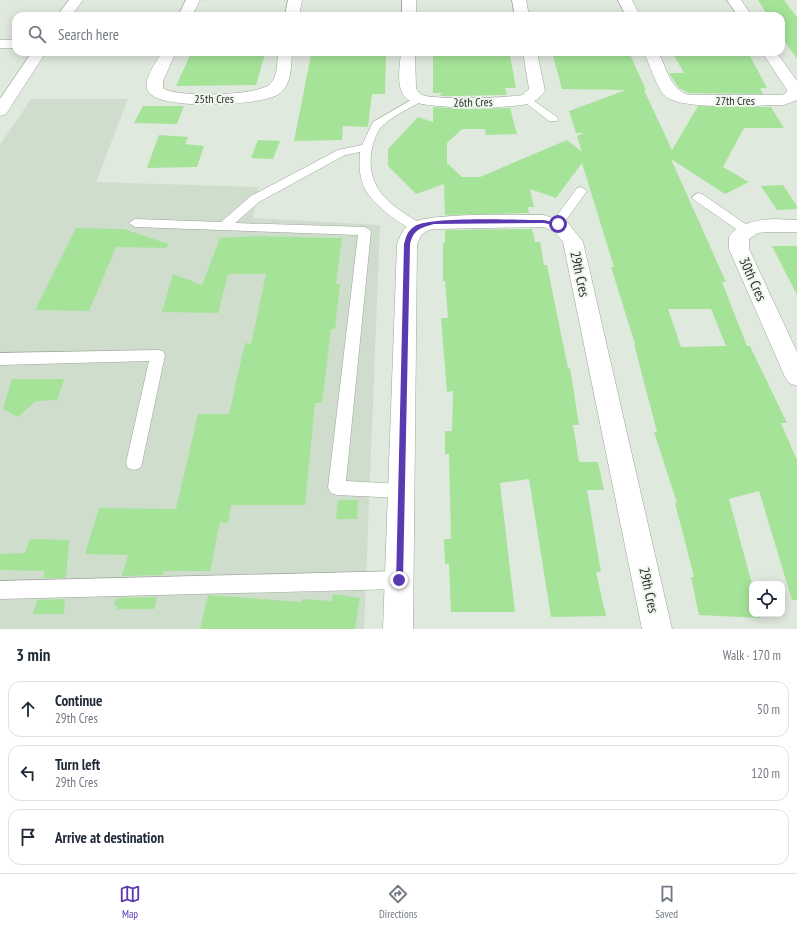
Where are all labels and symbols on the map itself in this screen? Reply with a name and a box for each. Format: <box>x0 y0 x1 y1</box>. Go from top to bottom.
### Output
street label: 25th Cres <box>194 91 234 106</box>
street label: 27th Cres <box>715 93 755 108</box>
street label: 26th Cres <box>453 94 493 110</box>
route start <box>549 215 567 233</box>
street label: 29th Cres <box>566 250 594 299</box>
street label: 30th Cres <box>735 254 771 304</box>
street label: 29th Cres <box>635 566 663 615</box>
route end <box>390 571 408 589</box>

